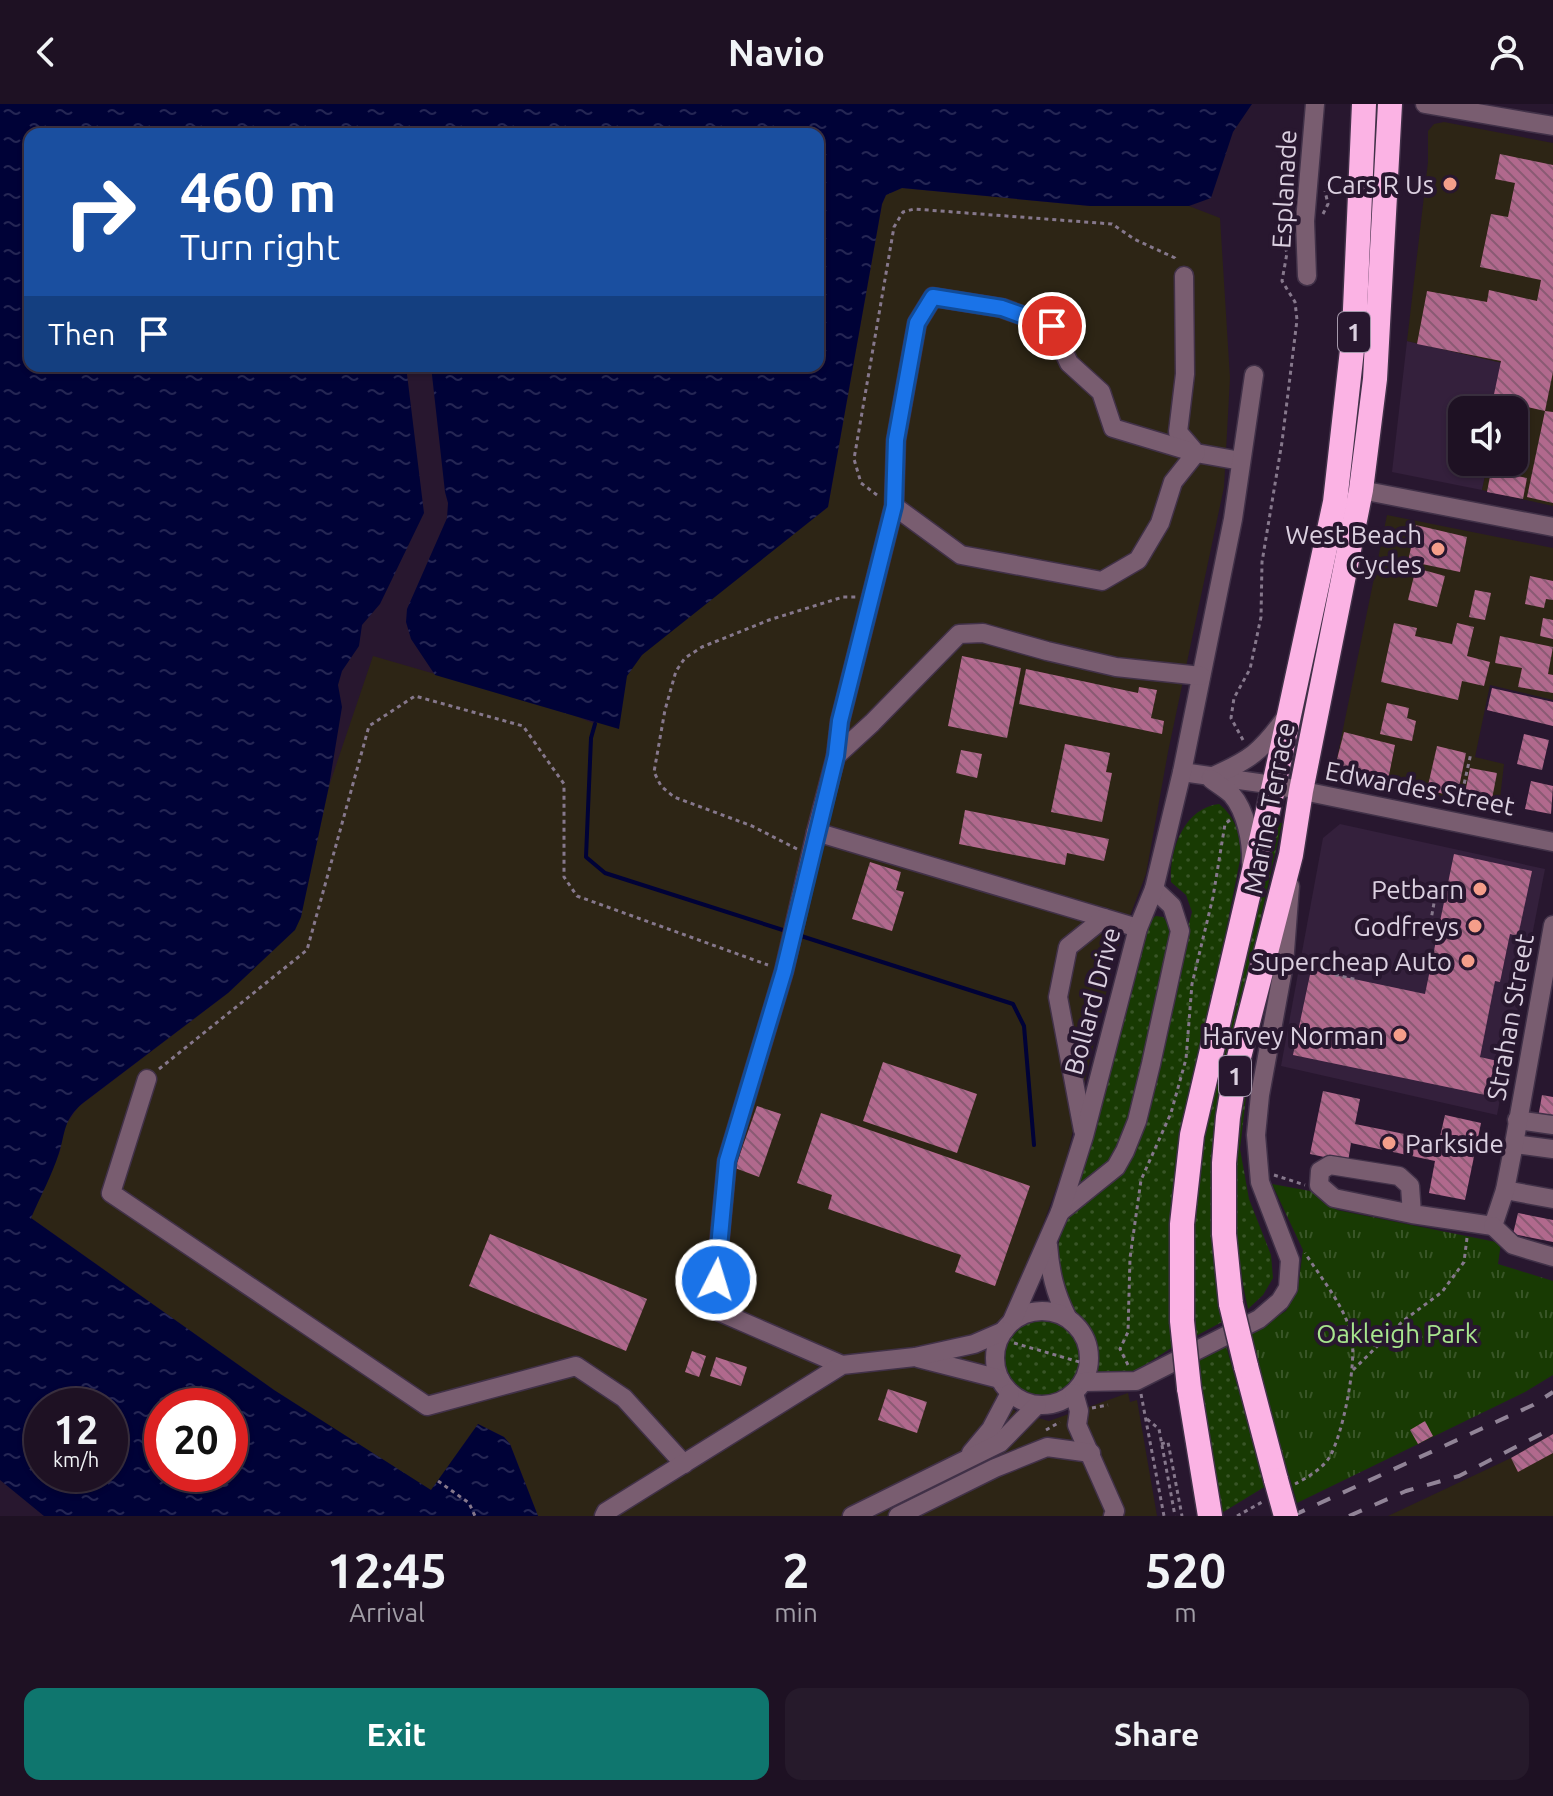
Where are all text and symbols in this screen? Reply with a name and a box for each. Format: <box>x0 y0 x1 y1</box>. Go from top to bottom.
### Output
icon: back <box>24 30 68 74</box>
icon: person <box>1485 30 1529 74</box>
text: Navio <box>728 32 825 73</box>
street label: Esplanade <box>1266 129 1302 249</box>
icon: right <box>48 160 152 264</box>
text: 460 m <box>180 160 336 223</box>
place label: Cars R Us <box>1326 170 1434 199</box>
marker: Cars R Us <box>1441 175 1459 193</box>
text: Turn right <box>180 226 340 267</box>
pin <box>1018 292 1086 360</box>
icon: arrive <box>1030 304 1074 348</box>
icon: arrive <box>132 312 176 356</box>
road number: 1 <box>1338 312 1370 352</box>
text: Then <box>48 317 116 351</box>
map controls <box>1448 396 1528 476</box>
button: sound <box>1448 396 1528 476</box>
place label: West Beach Cycles <box>1285 520 1422 579</box>
marker: West Beach Cycles <box>1429 540 1447 558</box>
street label: Marine Terrace <box>1238 720 1300 896</box>
street label: Edwardes Street <box>1323 755 1517 821</box>
place label: Petbarn <box>1371 875 1464 904</box>
marker: Petbarn <box>1471 880 1489 898</box>
place label: Godfreys <box>1353 912 1459 941</box>
marker: Godfreys <box>1466 917 1484 935</box>
street label: Bollard Drive <box>1058 924 1126 1078</box>
street label: Strahan Street <box>1481 931 1539 1103</box>
place label: Supercheap Auto <box>1251 947 1452 976</box>
marker: Supercheap Auto <box>1459 952 1477 970</box>
place label: Harvey Norman <box>1202 1021 1384 1050</box>
marker: Harvey Norman <box>1391 1026 1409 1044</box>
road number: 1 <box>1219 1056 1251 1096</box>
place label: Parkside <box>1405 1129 1504 1158</box>
marker: Parkside <box>1380 1134 1398 1152</box>
position arrow <box>674 1238 758 1322</box>
park label: Oakleigh Park <box>1316 1319 1478 1348</box>
speed limit sign: 20 <box>144 1388 248 1492</box>
text: 12 <box>53 1407 99 1452</box>
text: km/h <box>53 1448 99 1471</box>
text: 12:45 <box>327 1543 447 1597</box>
text: 2 <box>782 1543 809 1597</box>
text: 520 <box>1145 1543 1226 1597</box>
text: Arrival <box>349 1598 425 1627</box>
text: min <box>774 1598 818 1627</box>
text: m <box>1174 1598 1197 1627</box>
button: Exit <box>24 1688 769 1780</box>
button: Share <box>785 1688 1529 1780</box>

